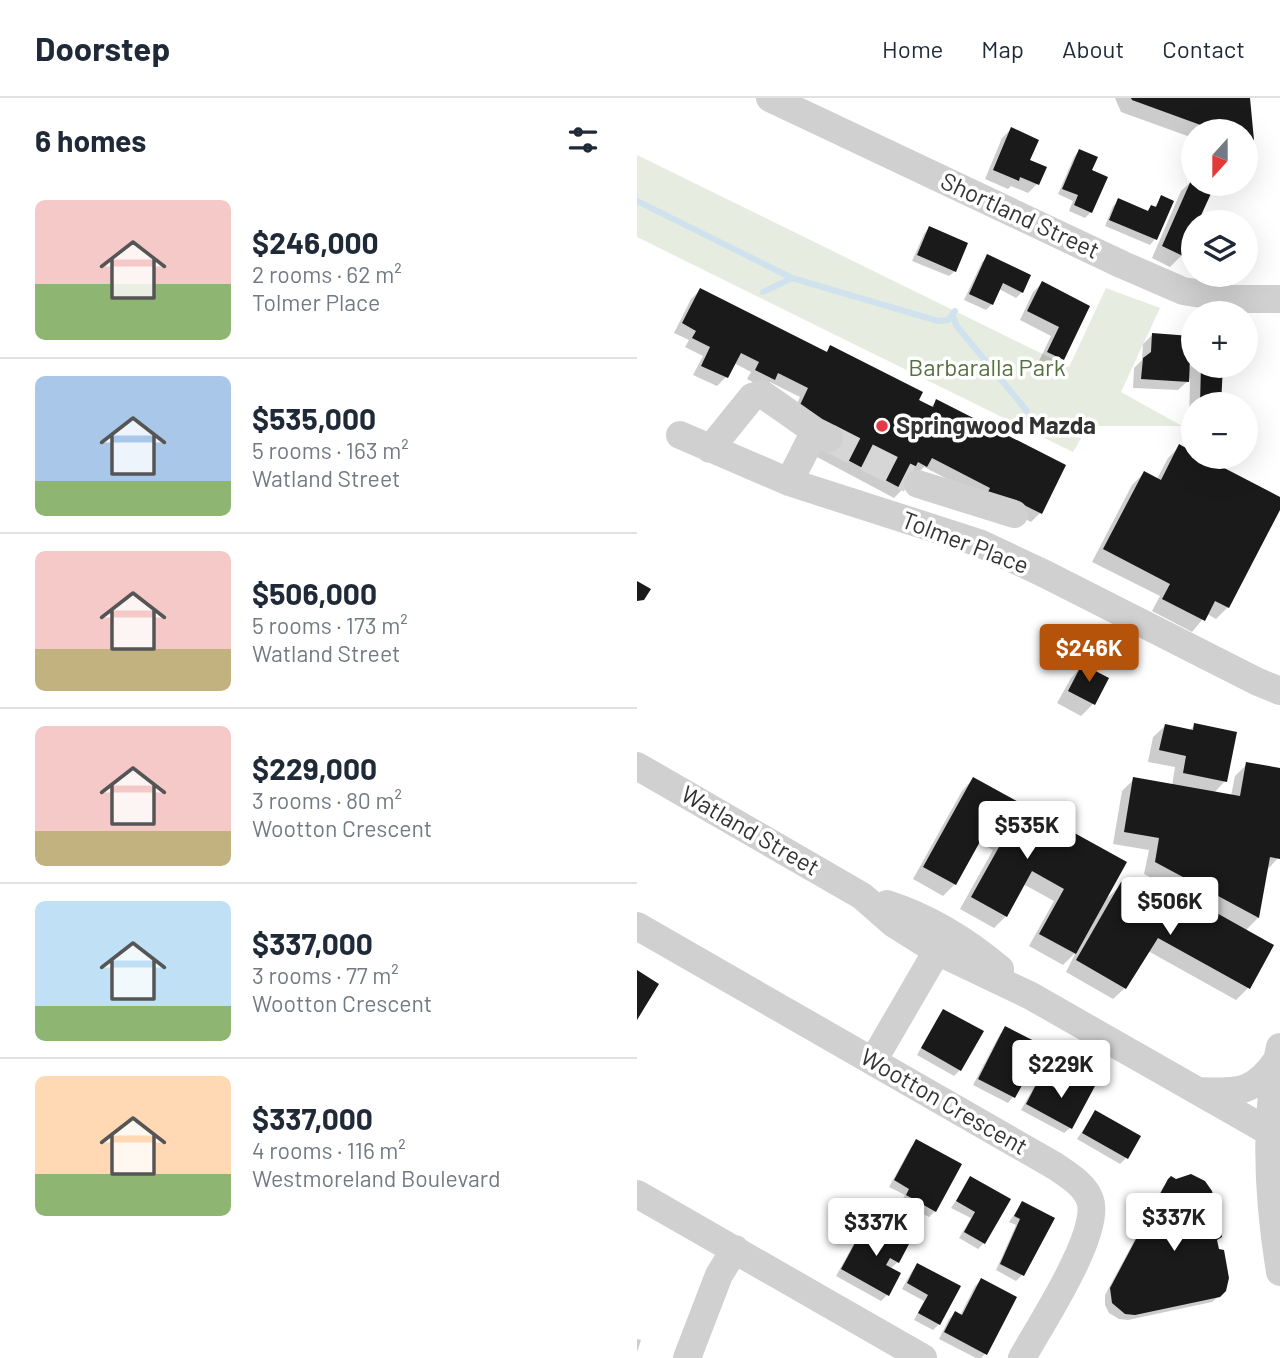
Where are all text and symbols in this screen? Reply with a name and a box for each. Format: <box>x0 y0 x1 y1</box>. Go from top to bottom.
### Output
text: Doorstep <box>35 28 170 68</box>
text: Home <box>882 34 943 63</box>
text: Map <box>981 34 1024 63</box>
text: About <box>1062 34 1124 63</box>
text: Contact <box>1162 34 1245 63</box>
north arrow <box>1181 119 1258 196</box>
map controls <box>1181 119 1258 469</box>
icon: filters <box>564 121 602 159</box>
text: 6 homes <box>35 122 146 158</box>
street label: Shortland Street <box>937 165 1105 264</box>
button: layers <box>1181 210 1258 287</box>
text: $246,000 <box>252 224 379 260</box>
icon: home <box>91 228 175 312</box>
text: 2 rooms · 62 m² <box>252 260 402 288</box>
text: Tolmer Place <box>252 288 380 316</box>
button: + <box>1181 301 1258 378</box>
park label: Barbaralla Park <box>908 352 1066 381</box>
button: − <box>1181 392 1258 469</box>
text: $535,000 <box>252 400 376 436</box>
icon: home <box>91 404 175 488</box>
place label: Springwood Mazda <box>896 410 1096 439</box>
marker: Springwood Mazda <box>874 418 890 434</box>
text: 5 rooms · 163 m² <box>252 436 409 464</box>
text: Watland Street <box>252 464 400 492</box>
street label: Tolmer Place <box>898 504 1033 579</box>
text: $506,000 <box>252 575 377 611</box>
icon: home <box>91 579 175 663</box>
text: 5 rooms · 173 m² <box>252 611 408 639</box>
pin: $246K <box>1040 624 1138 684</box>
text: $246K <box>1056 633 1122 661</box>
text: Watland Street <box>252 639 400 667</box>
text: $229,000 <box>252 750 377 786</box>
icon: home <box>91 754 175 838</box>
street label: Watland Street <box>676 778 825 881</box>
text: 3 rooms · 80 m² <box>252 786 402 814</box>
pin: $535K <box>978 802 1076 861</box>
text: $535K <box>995 810 1059 838</box>
text: Wootton Crescent <box>252 814 432 842</box>
pin: $506K <box>1121 878 1219 937</box>
text: $506K <box>1137 886 1203 914</box>
text: $337,000 <box>252 925 373 961</box>
icon: home <box>91 929 175 1013</box>
text: 3 rooms · 77 m² <box>252 961 399 989</box>
text: Wootton Crescent <box>252 989 432 1017</box>
pin: $229K <box>1012 1040 1110 1100</box>
street label: Wootton Crescent <box>856 1041 1033 1160</box>
text: $229K <box>1028 1049 1094 1077</box>
text: $337,000 <box>252 1100 373 1136</box>
icon: home <box>91 1104 175 1188</box>
text: 4 rooms · 116 m² <box>252 1136 406 1164</box>
text: Westmoreland Boulevard <box>252 1164 501 1192</box>
pin: $337K <box>1125 1194 1223 1253</box>
pin: $337K <box>827 1198 925 1258</box>
text: $337K <box>1142 1202 1206 1230</box>
text: $337K <box>844 1207 908 1235</box>

